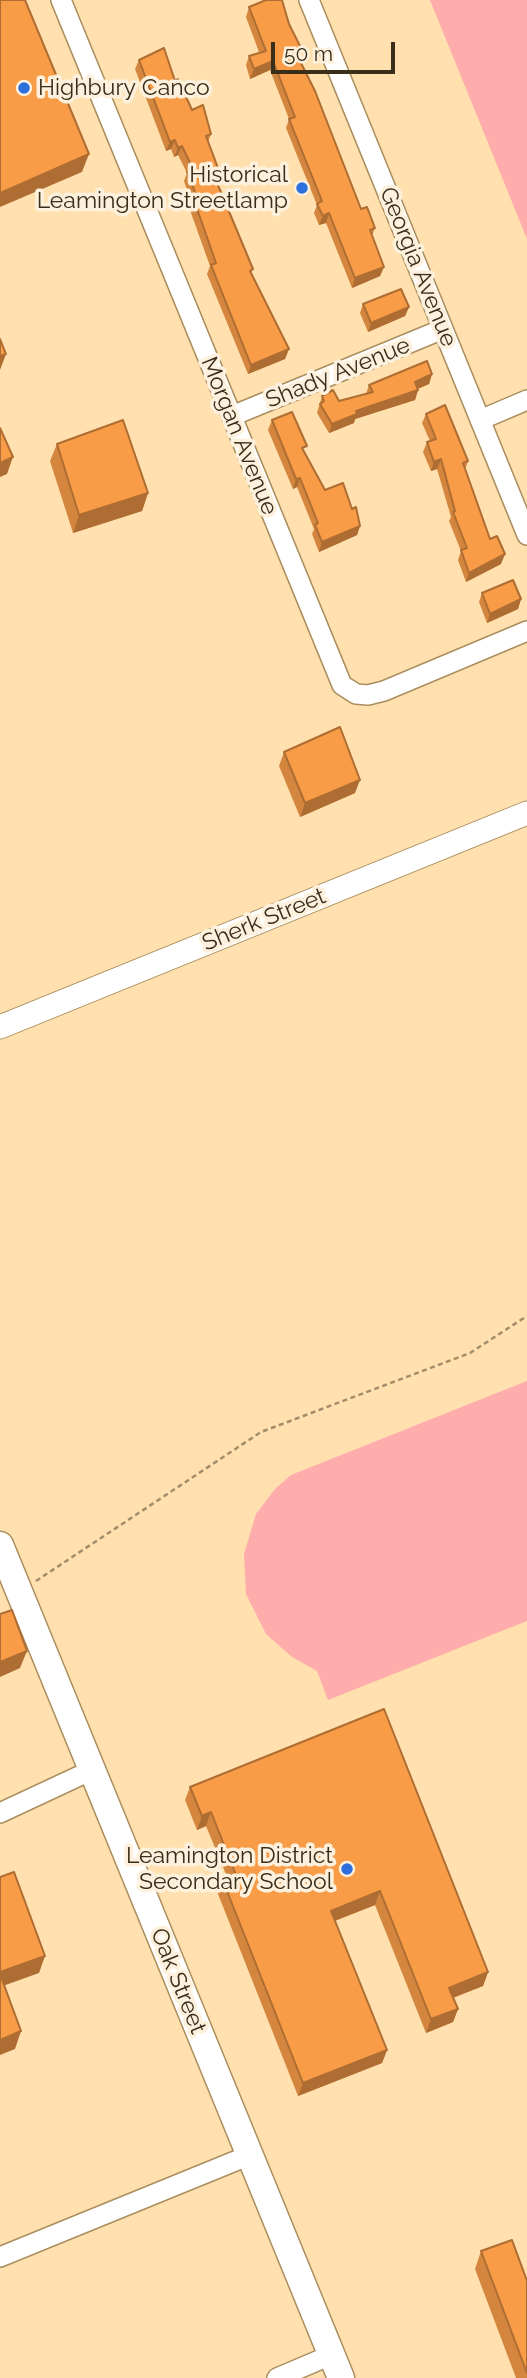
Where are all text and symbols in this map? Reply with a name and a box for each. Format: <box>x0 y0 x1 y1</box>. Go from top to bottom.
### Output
scale bar <box>275 28 399 72</box>
text: 50 m <box>284 41 333 66</box>
place label: Highbury Canco <box>38 74 210 102</box>
marker: Highbury Canco <box>16 80 32 96</box>
place label: Historical Leamington Streetlamp <box>37 161 288 215</box>
marker: Historical Leamington Streetlamp <box>294 180 310 196</box>
street label: Georgia Avenue <box>373 183 463 351</box>
street label: Shady Avenue <box>262 332 414 414</box>
street label: Morgan Avenue <box>195 353 283 519</box>
street label: Sherk Street <box>198 883 330 957</box>
place label: Leamington District Secondary School <box>126 1842 333 1896</box>
marker: Leamington District Secondary School <box>339 1861 355 1877</box>
street label: Oak Street <box>144 1924 212 2038</box>

